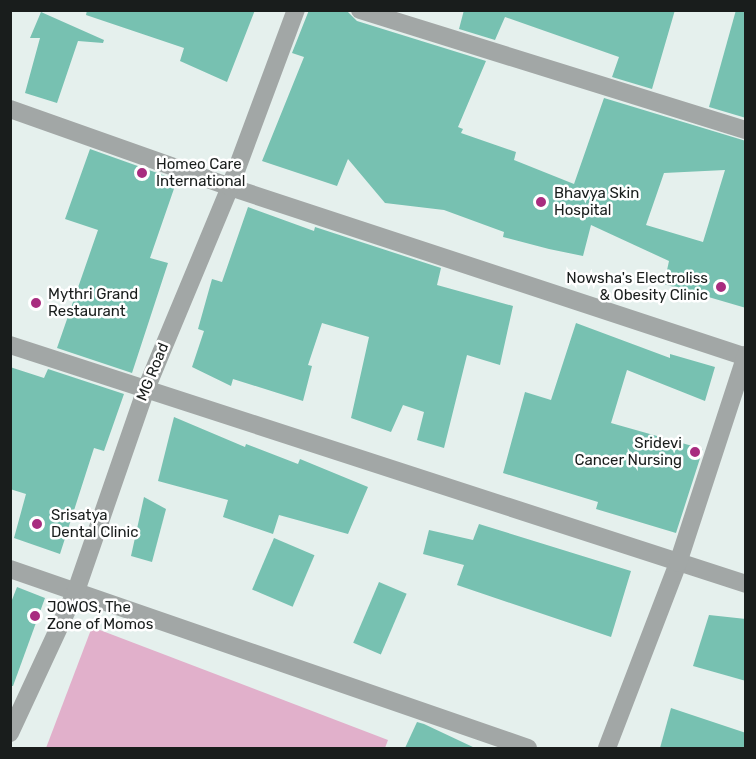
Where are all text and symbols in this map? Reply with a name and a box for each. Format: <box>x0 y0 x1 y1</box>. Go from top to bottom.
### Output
place label: Homeo Care International <box>156 155 245 190</box>
marker: Homeo Care International <box>133 164 151 182</box>
place label: Bhavya Skin Hospital <box>554 184 639 219</box>
marker: Bhavya Skin Hospital <box>532 193 550 211</box>
place label: Nowsha's Electroliss & Obesity Clinic <box>566 269 708 304</box>
marker: Nowsha's Electroliss & Obesity Clinic <box>712 278 730 296</box>
place label: Mythri Grand Restaurant <box>48 285 138 320</box>
marker: Mythri Grand Restaurant <box>29 296 43 310</box>
street label: MG Road <box>133 340 173 404</box>
place label: Sridevi Cancer Nursing <box>574 434 682 469</box>
marker: Sridevi Cancer Nursing <box>686 443 704 461</box>
place label: Srisatya Dental Clinic <box>51 506 138 541</box>
marker: Srisatya Dental Clinic <box>28 515 46 533</box>
place label: JOWOS, The Zone of Momos <box>47 598 154 633</box>
marker: JOWOS, The Zone of Momos <box>28 609 42 623</box>

